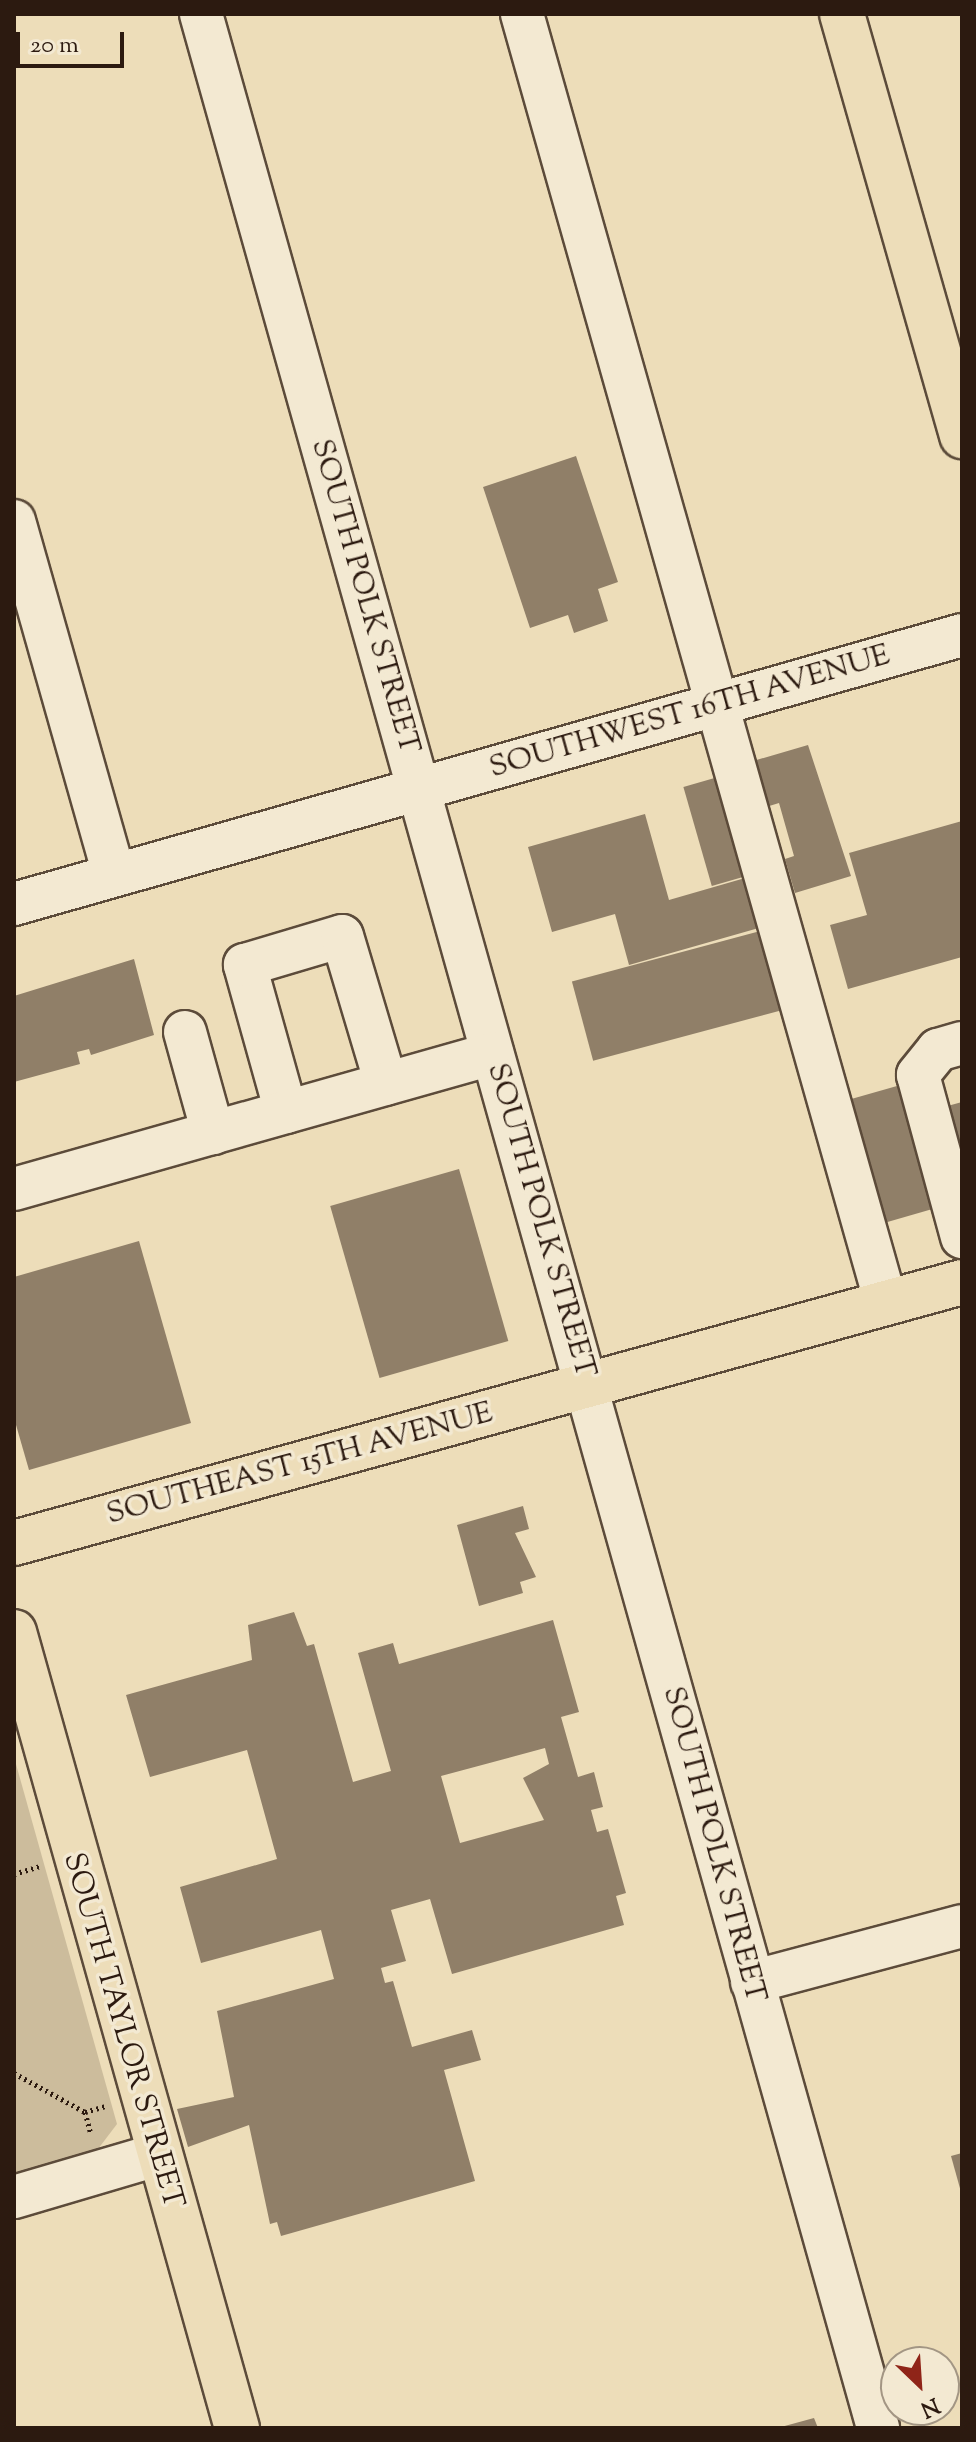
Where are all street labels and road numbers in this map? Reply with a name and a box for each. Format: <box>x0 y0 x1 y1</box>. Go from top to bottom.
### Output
street label: SOUTH POLK STREET <box>302 436 426 758</box>
street label: SOUTHWEST 16TH AVENUE <box>486 639 894 787</box>
street label: SOUTH POLK STREET <box>478 1060 602 1382</box>
street label: SOUTHEAST 15TH AVENUE <box>103 1396 497 1534</box>
street label: SOUTH POLK STREET <box>653 1683 773 2007</box>
street label: SOUTH TAYLOR STREET <box>54 1849 190 2213</box>

